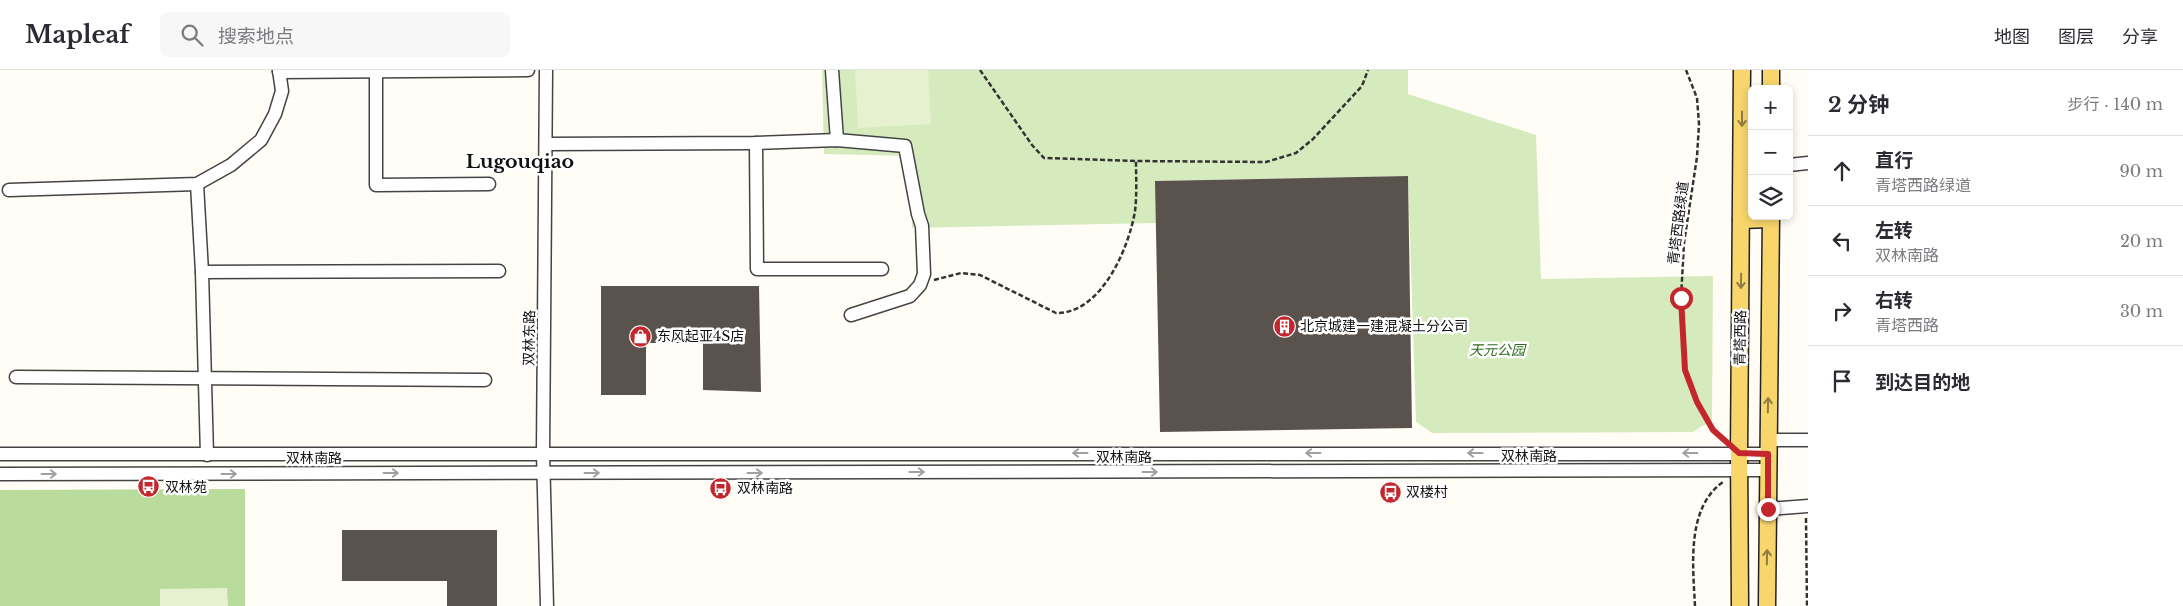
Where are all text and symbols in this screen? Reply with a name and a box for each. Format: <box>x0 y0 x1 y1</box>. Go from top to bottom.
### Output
search box <box>160 12 510 57</box>
text: Mapleaf <box>25 20 130 49</box>
icon: search <box>178 21 206 49</box>
text: 搜索地点 <box>218 25 294 48</box>
text: 地图 <box>1994 26 2030 48</box>
text: 图层 <box>2058 26 2094 48</box>
text: 分享 <box>2122 26 2158 48</box>
map controls <box>1748 85 1793 220</box>
button: + <box>1748 85 1793 130</box>
text: 2 分钟 <box>1828 92 1889 118</box>
text: 步行 · 140 m <box>2068 94 2163 114</box>
one-way arrow <box>1737 110 1747 126</box>
button: − <box>1748 130 1793 175</box>
text: 直行 <box>1875 149 1913 172</box>
district label: Lugouqiao <box>466 150 574 173</box>
icon: ahead <box>1828 157 1856 185</box>
text: 90 m <box>2120 161 2163 181</box>
button: layers <box>1748 175 1793 220</box>
text: 青塔西路绿道 <box>1875 175 1971 195</box>
street label: 青塔西路绿道 <box>1664 180 1692 266</box>
text: 左转 <box>1875 219 1913 242</box>
icon: left <box>1828 227 1856 255</box>
text: 20 m <box>2120 231 2163 251</box>
text: 双林南路 <box>1875 245 1939 265</box>
one-way arrow <box>1736 272 1746 289</box>
route start <box>1670 287 1693 310</box>
text: 右转 <box>1875 289 1913 312</box>
icon: right <box>1828 297 1856 325</box>
text: 30 m <box>2120 301 2163 321</box>
street label: 双林东路 <box>520 310 538 366</box>
street label: 青塔西路 <box>1731 310 1749 366</box>
building icon: 北京城建一建混凝土分公司 <box>1272 314 1296 338</box>
text: 青塔西路 <box>1875 315 1939 335</box>
place label: 北京城建一建混凝土分公司 <box>1300 317 1468 335</box>
shop icon: 东风起亚4S店 <box>629 324 653 348</box>
place label: 东风起亚4S店 <box>657 327 744 345</box>
park label: 天元公园 <box>1469 341 1527 359</box>
icon: arrive <box>1828 367 1856 395</box>
text: 到达目的地 <box>1875 371 1970 394</box>
one-way arrow <box>1764 397 1773 413</box>
street label: 双林南路 <box>1501 447 1557 465</box>
one-way arrow <box>1072 448 1088 458</box>
street label: 双林南路 <box>1096 448 1152 466</box>
one-way arrow <box>1305 448 1321 458</box>
one-way arrow <box>1467 448 1484 458</box>
one-way arrow <box>1682 448 1698 458</box>
street label: 双林南路 <box>286 449 342 467</box>
one-way arrow <box>1141 467 1157 477</box>
one-way arrow <box>382 468 399 478</box>
one-way arrow <box>584 468 600 478</box>
one-way arrow <box>746 468 762 478</box>
one-way arrow <box>909 468 925 477</box>
one-way arrow <box>40 469 56 479</box>
one-way arrow <box>220 469 236 479</box>
bus stop icon: 双林苑 <box>137 475 161 499</box>
bus stop icon: 双林南路 <box>709 476 733 500</box>
place label: 双林苑 <box>165 478 207 496</box>
place label: 双林南路 <box>737 479 793 497</box>
bus stop icon: 双楼村 <box>1378 480 1402 504</box>
place label: 双楼村 <box>1406 483 1448 501</box>
route end <box>1757 498 1780 521</box>
one-way arrow <box>1763 550 1772 566</box>

